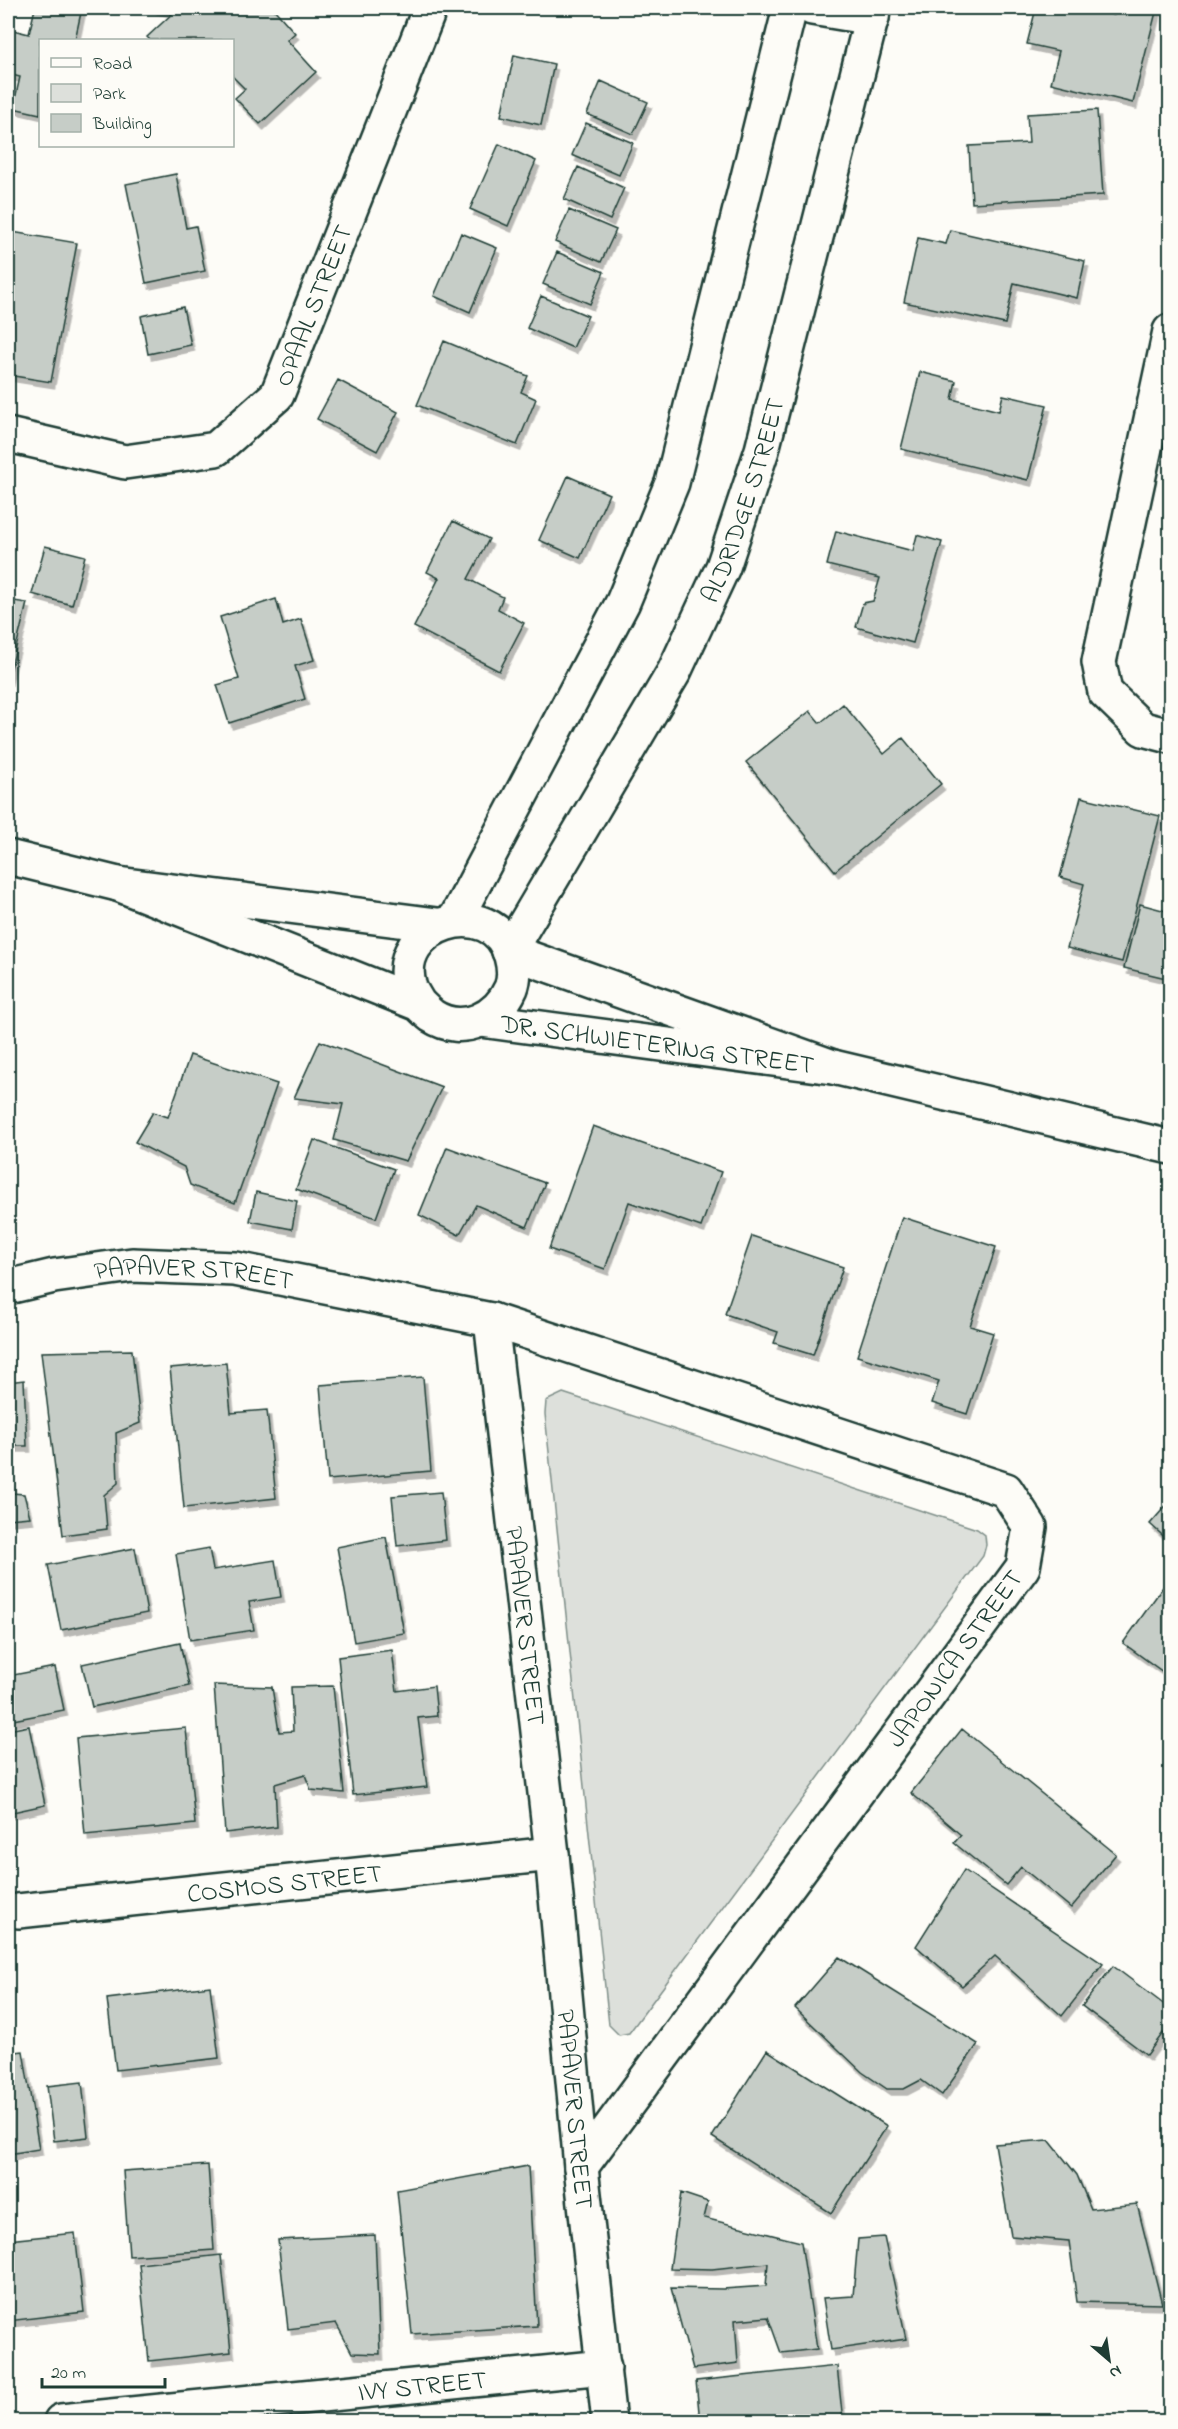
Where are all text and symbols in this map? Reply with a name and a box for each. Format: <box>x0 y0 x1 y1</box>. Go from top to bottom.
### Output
legend <box>39 39 234 147</box>
text: Road <box>93 52 132 78</box>
text: Park <box>93 82 126 108</box>
text: Building <box>92 112 152 139</box>
street label: OPAAL STREET <box>266 220 364 393</box>
street label: ALDRIDGE STREET <box>693 394 796 610</box>
street label: DR. SCHWIETERING STREET <box>497 1007 816 1086</box>
street label: PAPAVER STREET <box>92 1248 296 1302</box>
street label: PAPAVER STREET <box>493 1524 553 1728</box>
street label: JAPONICA STREET <box>879 1563 1034 1757</box>
street label: COSMOS STREET <box>185 1856 384 1915</box>
street label: PAPAVER STREET <box>545 2008 602 2211</box>
north arrow <box>1079 2330 1139 2390</box>
scale bar <box>42 2351 165 2389</box>
text: N <box>1105 2358 1126 2385</box>
text: 20 m <box>51 2361 86 2387</box>
street label: IVY STREET <box>356 2363 489 2413</box>

